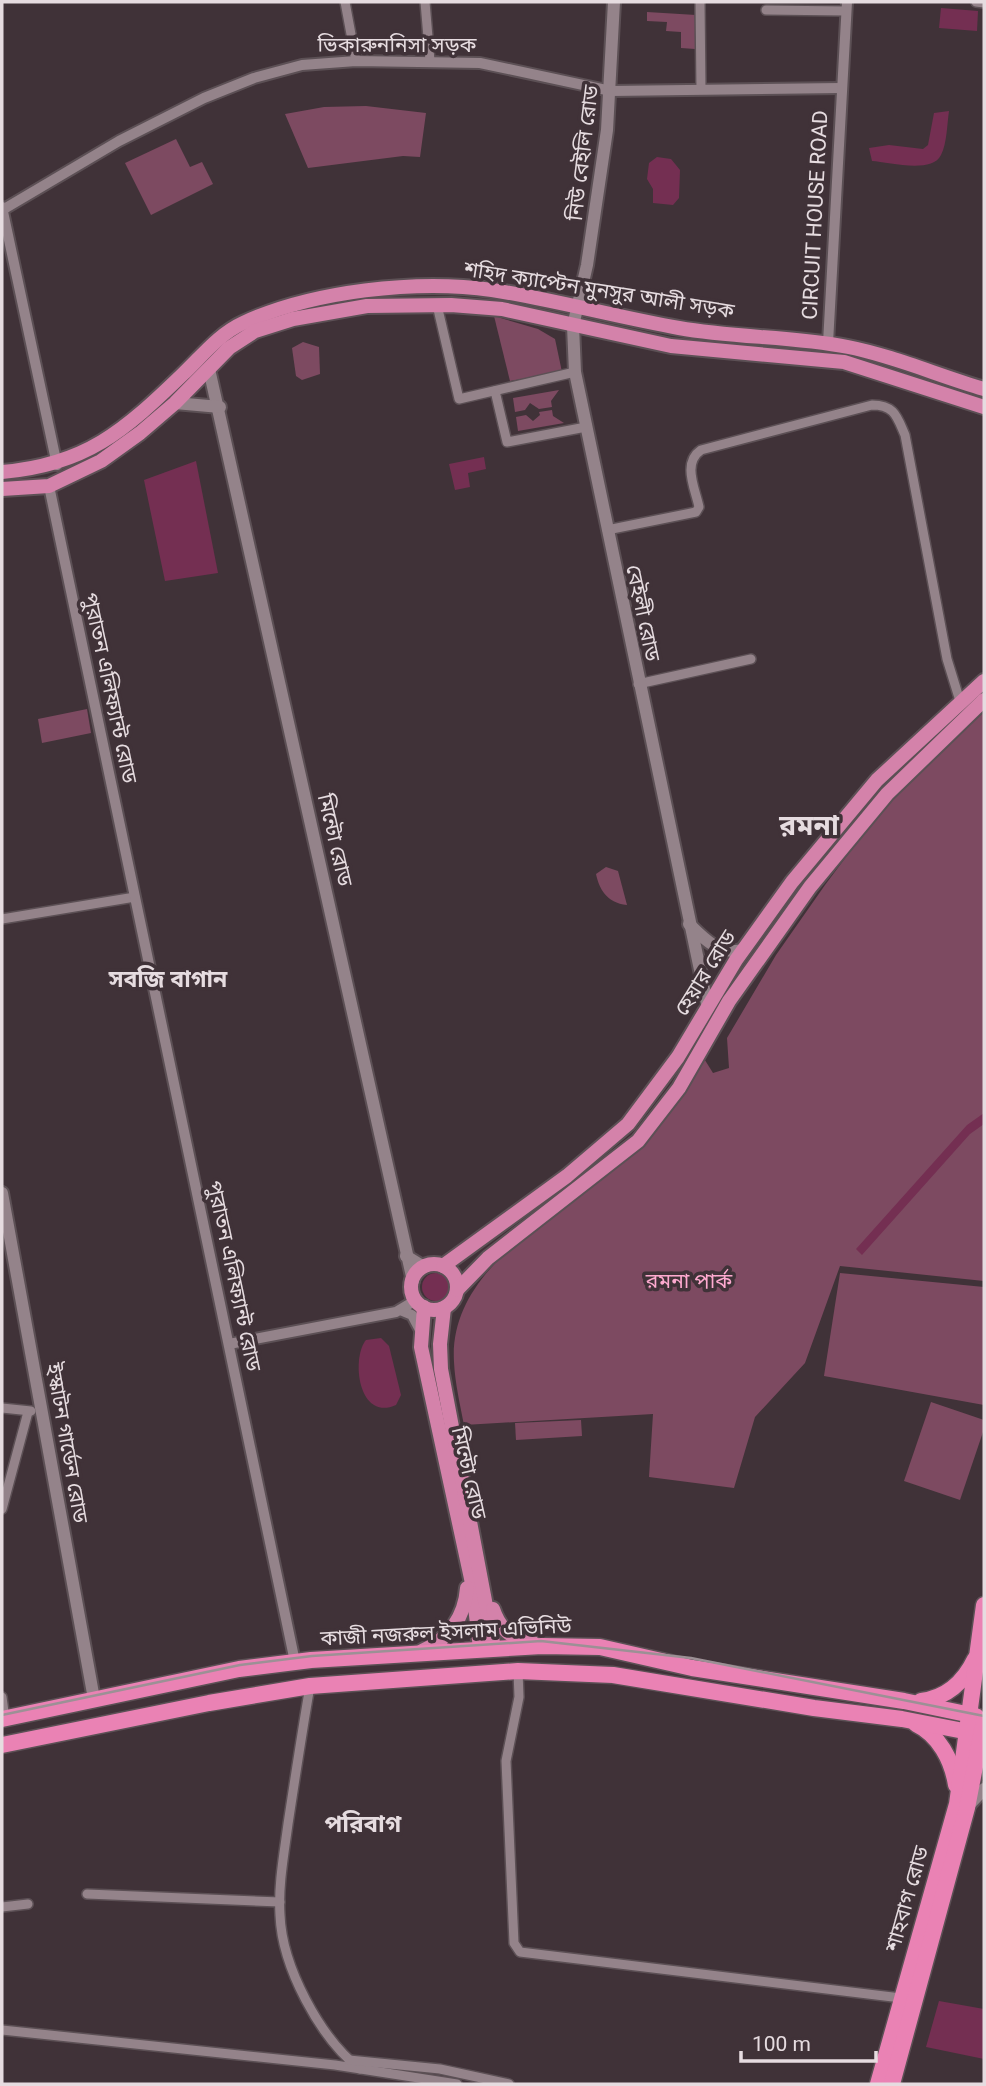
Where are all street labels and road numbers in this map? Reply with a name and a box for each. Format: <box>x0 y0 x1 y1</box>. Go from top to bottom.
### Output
street label: ভিকারুননিসা সড়ক <box>316 33 478 57</box>
street label: নিউ বেইলি রোড <box>563 83 603 223</box>
street label: CIRCUIT HOUSE ROAD <box>798 110 832 320</box>
street label: শহিদ ক্যাপ্টেন মুনসুর আলী সড়ক <box>461 257 737 323</box>
street label: বেইলী রোড <box>621 563 665 664</box>
street label: পুরাতন এলিফ্যান্ট রোড <box>78 591 142 786</box>
street label: মিন্টো রোড <box>312 790 358 890</box>
street label: হেয়ার রোড <box>669 925 741 1020</box>
street label: পুরাতন এলিফ্যান্ট রোড <box>202 1179 266 1374</box>
street label: ইস্কাটন গার্ডেন রোড <box>41 1360 94 1526</box>
street label: মিন্টো রোড <box>446 1423 492 1523</box>
street label: কাজী নজরুল ইসলাম এভিনিউ <box>319 1613 573 1651</box>
street label: শাহবাগ রোড <box>880 1842 934 1955</box>

